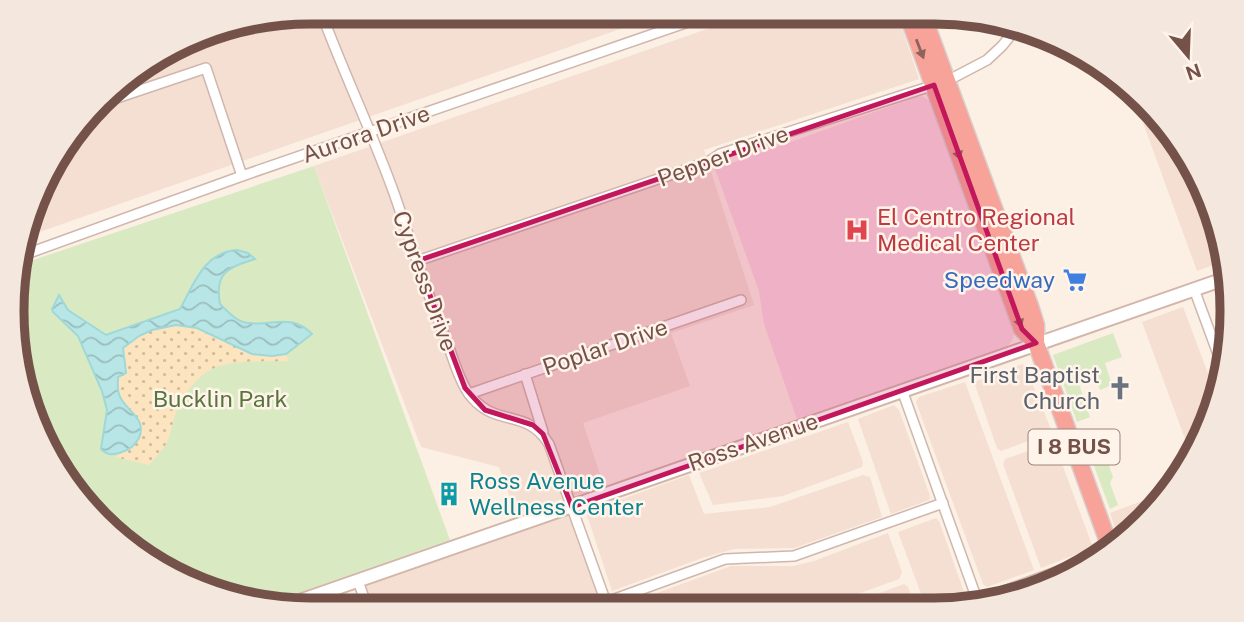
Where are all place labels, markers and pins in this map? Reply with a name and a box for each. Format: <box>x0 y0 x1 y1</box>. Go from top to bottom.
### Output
place label: El Centro Regional Medical Center <box>877 203 1075 256</box>
hospital icon: El Centro Regional Medical Center <box>843 216 871 244</box>
place label: Speedway <box>944 266 1055 293</box>
supermarket icon: Speedway <box>1061 266 1089 294</box>
place label: First Baptist Church <box>969 361 1100 414</box>
church icon: First Baptist Church <box>1106 374 1134 402</box>
place label: Ross Avenue Wellness Center <box>469 467 644 520</box>
building icon: Ross Avenue Wellness Center <box>435 480 463 508</box>

